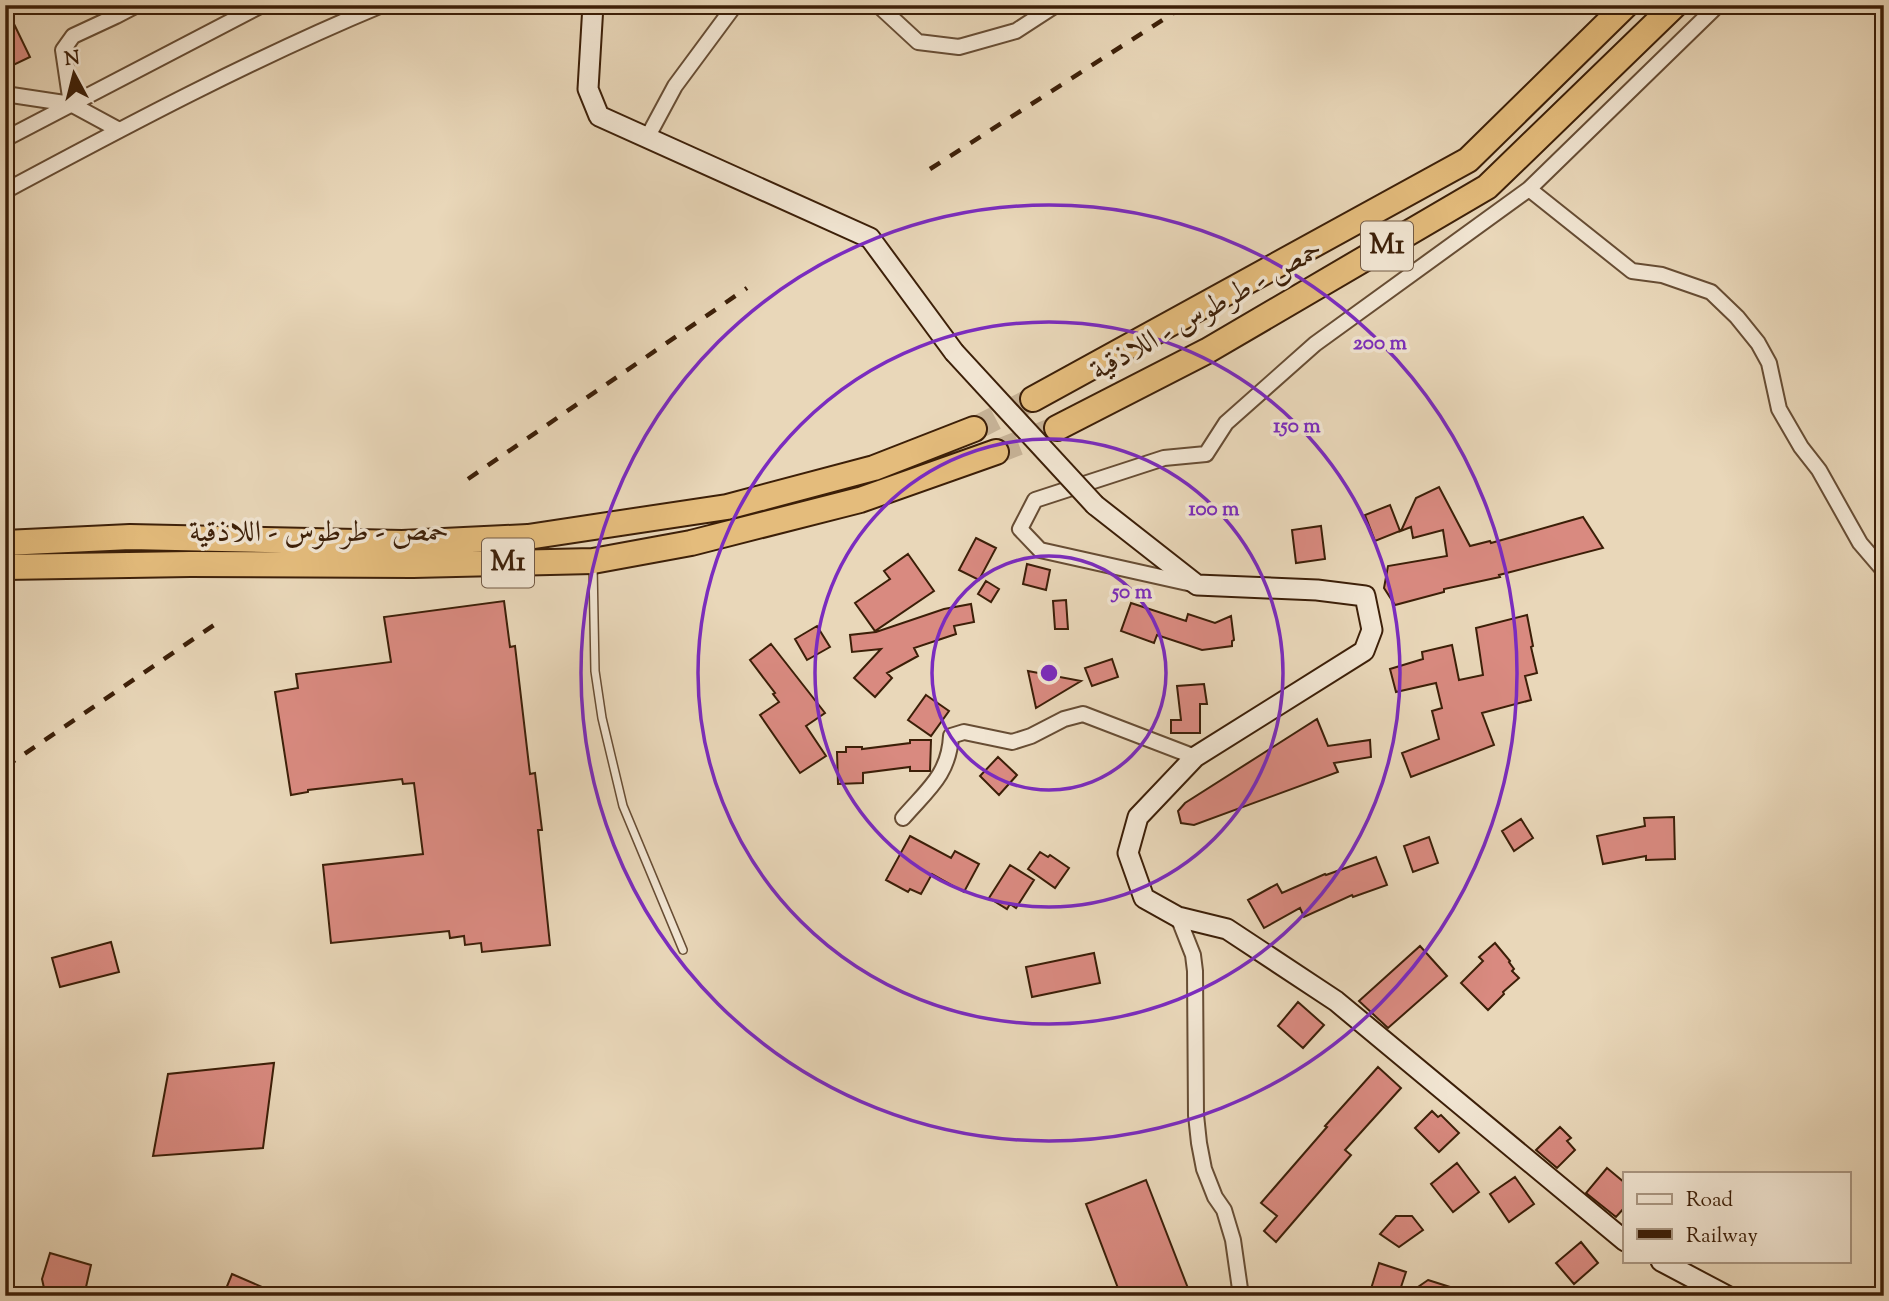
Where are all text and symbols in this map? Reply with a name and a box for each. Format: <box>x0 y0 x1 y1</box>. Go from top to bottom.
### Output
north arrow <box>38 38 108 108</box>
text: N <box>63 45 81 74</box>
road number: M1 <box>1361 222 1413 270</box>
street label: حمص - طرطوس - اللاذقية <box>1083 229 1331 393</box>
text: 200 m <box>1353 329 1408 359</box>
text: 150 m <box>1273 412 1321 442</box>
text: 100 m <box>1189 495 1240 525</box>
street label: حمص - طرطوس - اللاذقية <box>189 512 449 555</box>
road number: M1 <box>482 538 534 588</box>
text: 50 m <box>1110 578 1153 608</box>
centre of rings <box>1037 661 1061 685</box>
legend <box>1623 1172 1850 1262</box>
text: Road <box>1686 1186 1733 1216</box>
text: Railway <box>1686 1222 1758 1252</box>

